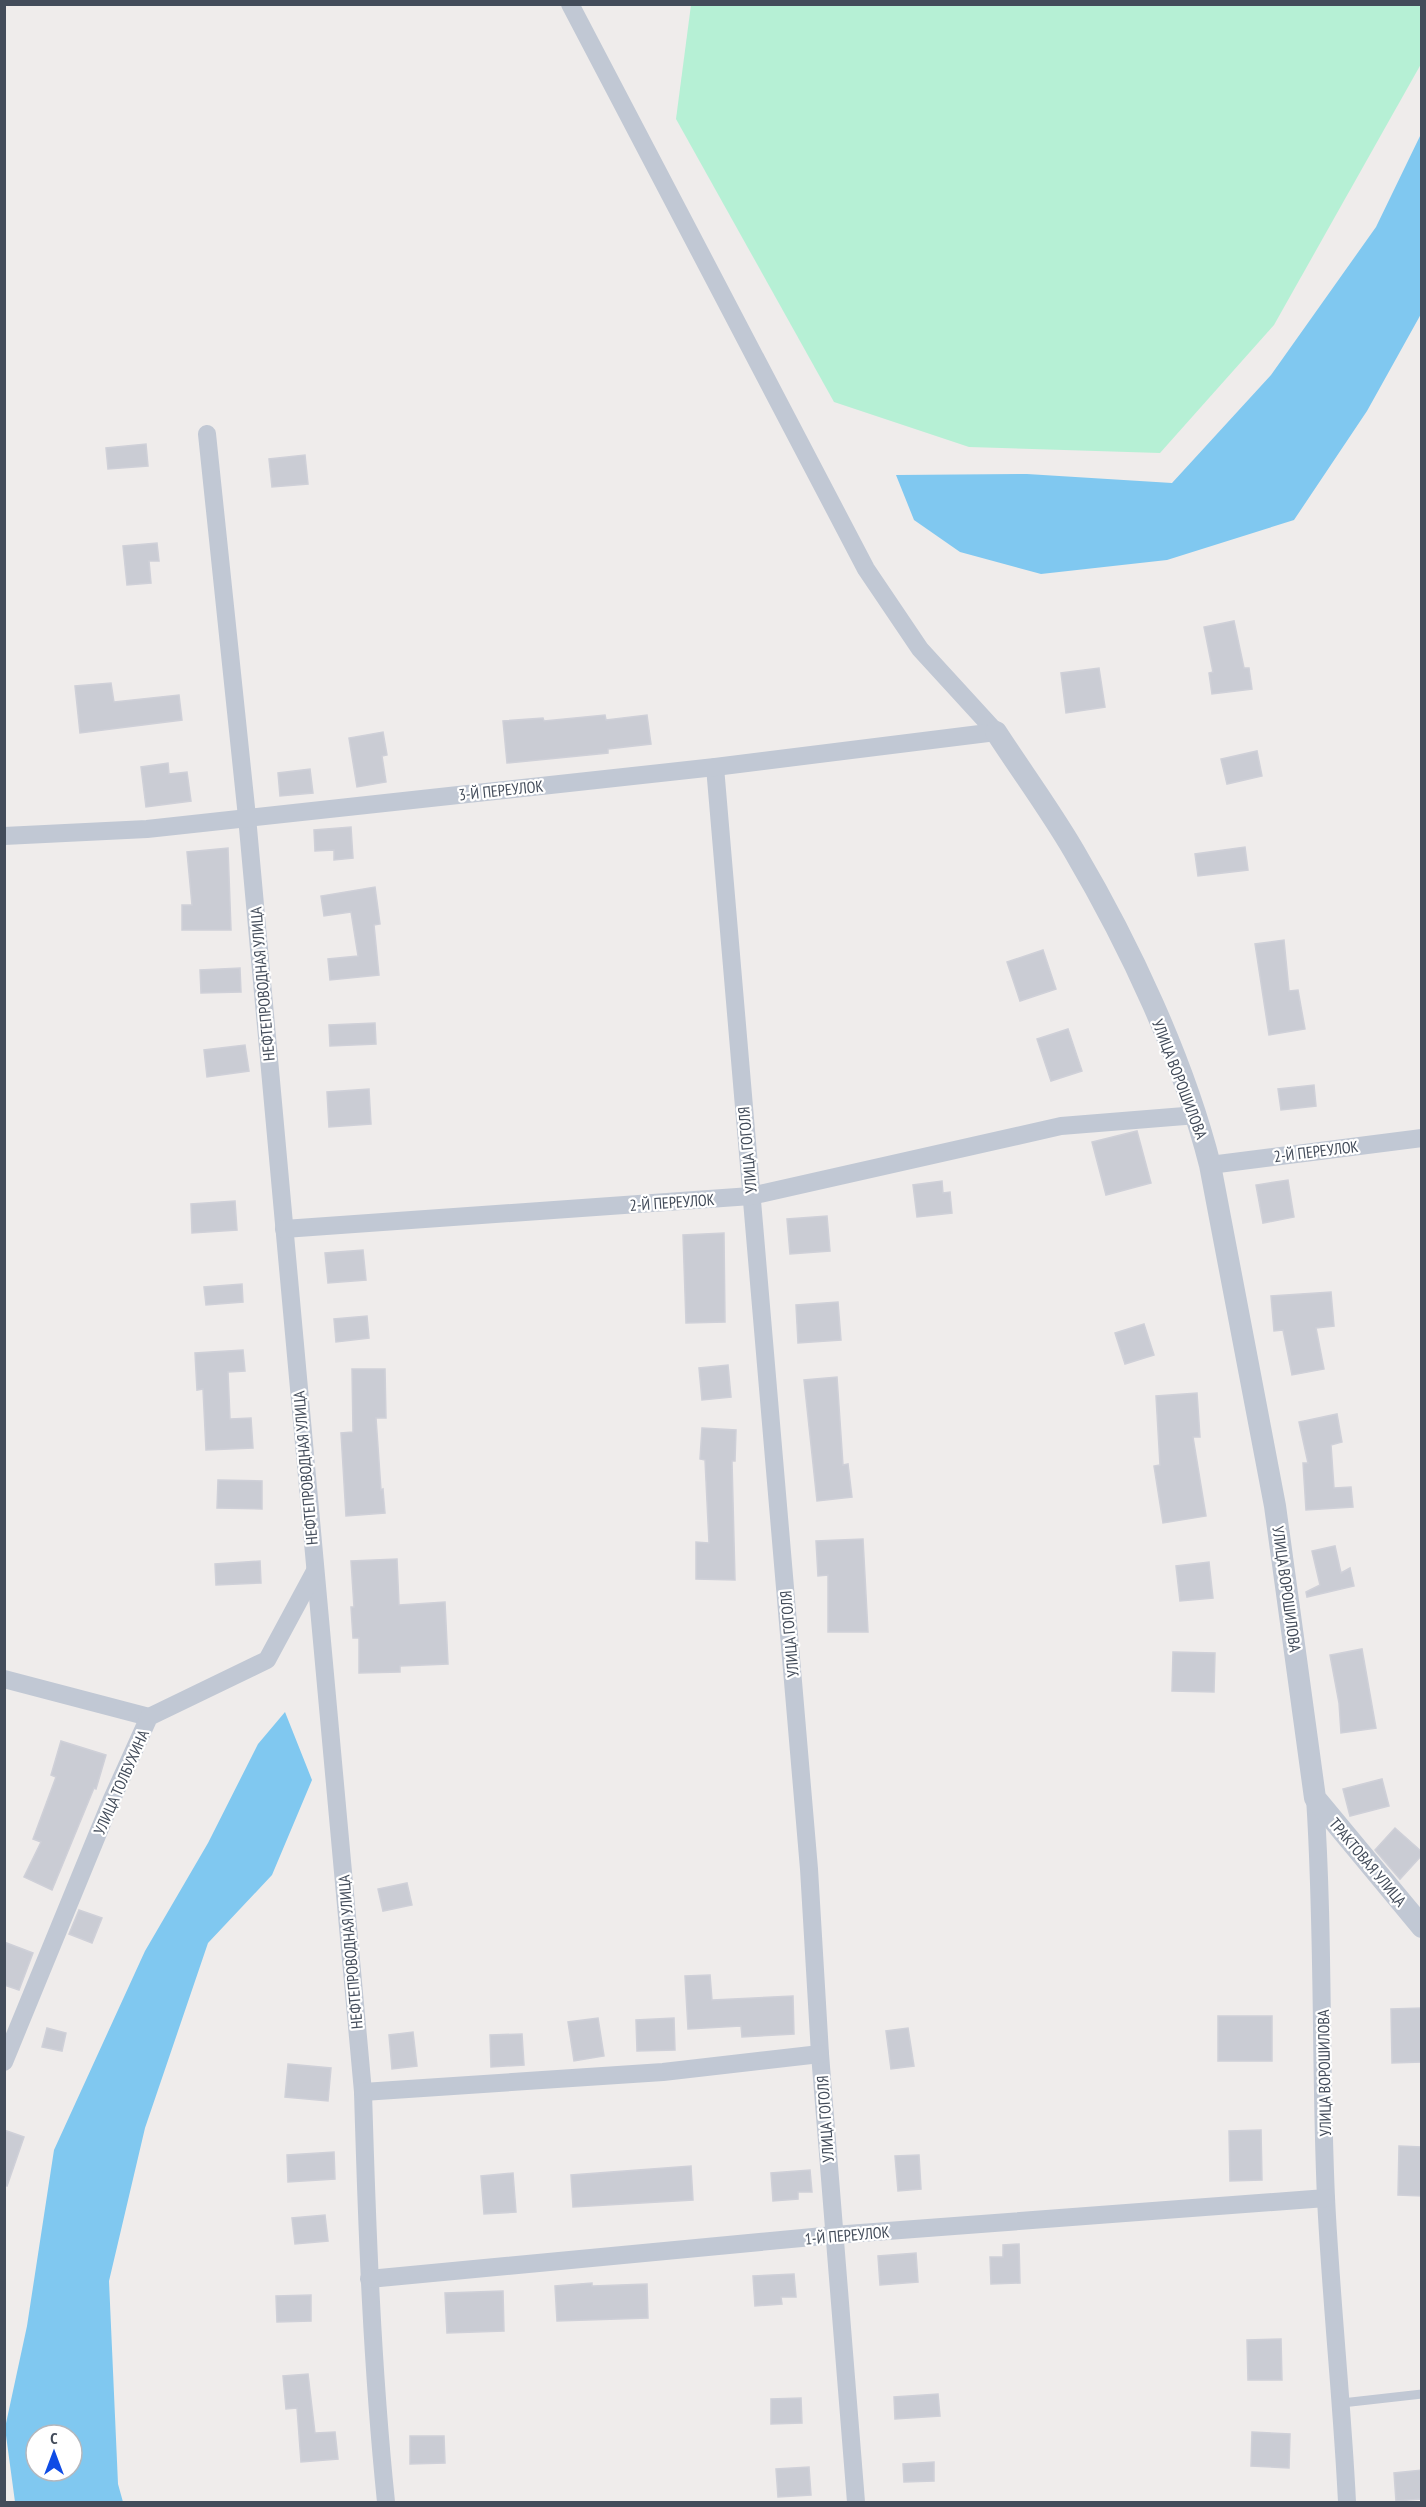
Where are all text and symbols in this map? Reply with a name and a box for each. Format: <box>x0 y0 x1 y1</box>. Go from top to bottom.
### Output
street label: 3-Й ПЕРЕУЛОК <box>458 776 544 804</box>
street label: НЕФТЕПРОВОДНАЯ УЛИЦА <box>245 906 279 1062</box>
street label: УЛИЦА ВОРОШИЛОВА <box>1148 1016 1212 1142</box>
street label: УЛИЦА ГОГОЛЯ <box>733 1106 761 1194</box>
street label: 2-Й ПЕРЕУЛОК <box>1273 1136 1360 1166</box>
street label: 2-Й ПЕРЕУЛОК <box>629 1189 715 1215</box>
street label: НЕФТЕПРОВОДНАЯ УЛИЦА <box>288 1390 322 1546</box>
street label: УЛИЦА ВОРОШИЛОВА <box>1268 1525 1306 1654</box>
street label: УЛИЦА ГОГОЛЯ <box>775 1590 803 1678</box>
street label: УЛИЦА ТОЛБУХИНА <box>89 1726 153 1838</box>
street label: ТРАКТОВАЯ УЛИЦА <box>1325 1814 1411 1911</box>
street label: НЕФТЕПРОВОДНАЯ УЛИЦА <box>333 1874 367 2030</box>
street label: УЛИЦА ВОРОШИЛОВА <box>1313 2009 1335 2137</box>
street label: УЛИЦА ГОГОЛЯ <box>812 2075 838 2163</box>
street label: 1-Й ПЕРЕУЛОК <box>804 2221 890 2249</box>
north arrow <box>24 2423 84 2483</box>
text: С <box>50 2428 58 2448</box>

